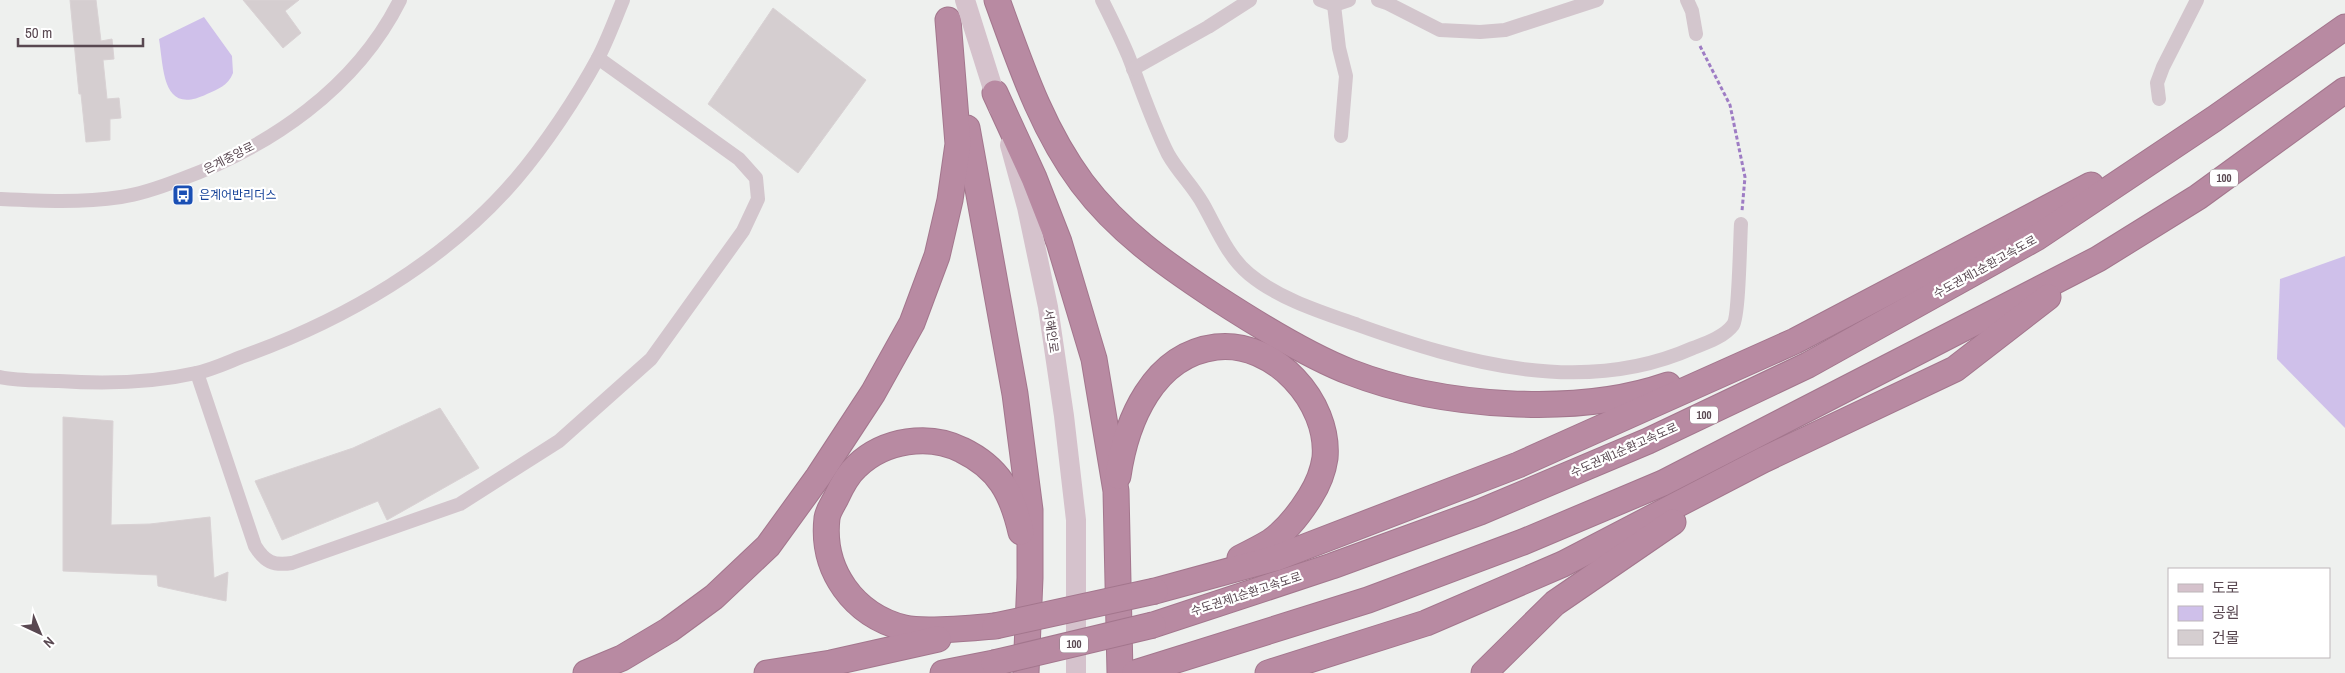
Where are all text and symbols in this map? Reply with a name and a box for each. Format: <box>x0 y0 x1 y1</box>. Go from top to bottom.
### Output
scale bar <box>18 15 142 47</box>
text: 50 m <box>25 22 52 43</box>
street label: 은계중앙로 <box>201 138 257 178</box>
road number: 100 <box>2210 170 2238 187</box>
bus stop icon: 은계어반리더스 <box>171 183 195 207</box>
place label: 은계어반리더스 <box>199 187 276 203</box>
street label: 수도권제1순환고속도로 <box>1930 232 2040 302</box>
street label: 서해안로 <box>1040 308 1062 354</box>
road number: 100 <box>1690 406 1718 424</box>
street label: 수도권제1순환고속도로 <box>1568 419 1680 481</box>
street label: 수도권제1순환고속도로 <box>1188 568 1304 620</box>
legend <box>2168 568 2330 658</box>
text: 도로 <box>2212 577 2240 598</box>
text: 공원 <box>2212 602 2240 623</box>
north arrow <box>15 608 65 658</box>
text: 건물 <box>2212 627 2240 648</box>
text: N <box>40 633 58 652</box>
road number: 100 <box>1060 636 1088 652</box>

